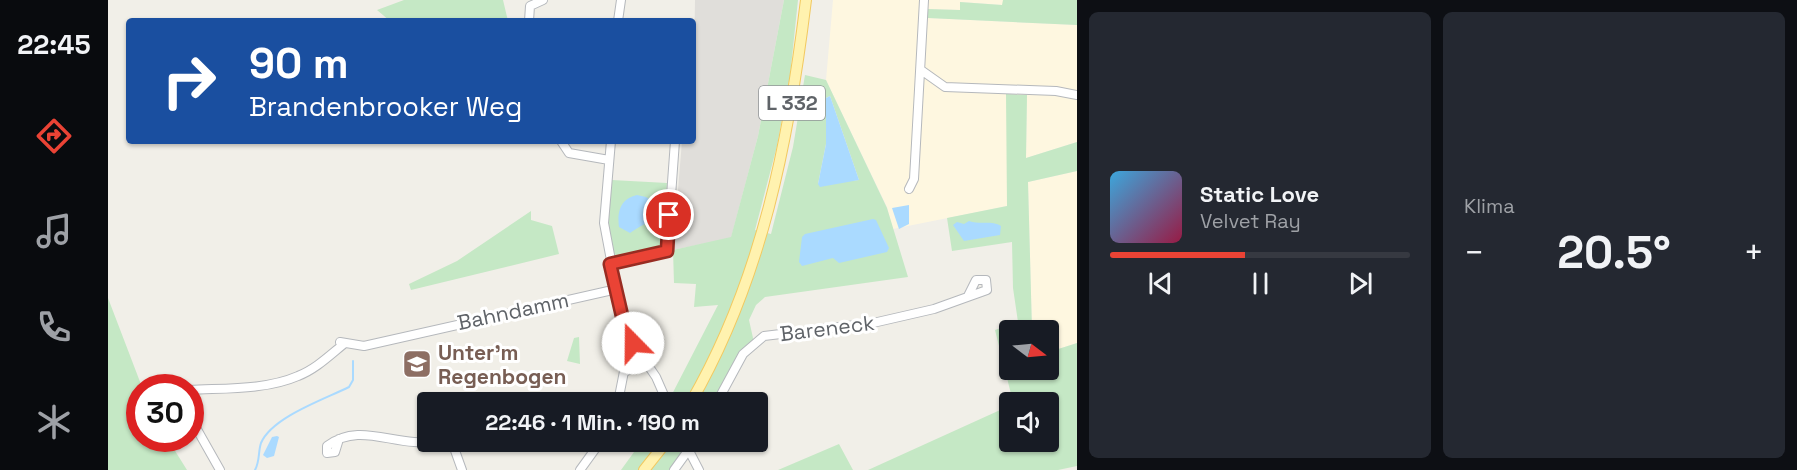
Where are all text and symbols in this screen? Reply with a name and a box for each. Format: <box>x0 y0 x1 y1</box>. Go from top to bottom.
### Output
text: 22:45 <box>17 27 91 62</box>
text: 90 m <box>249 37 349 90</box>
icon: right <box>150 42 228 120</box>
road number: L 332 <box>759 86 825 120</box>
text: Brandenbrooker Weg <box>249 89 522 124</box>
icon: directions <box>33 115 75 157</box>
text: Static Love <box>1200 180 1319 208</box>
pin <box>643 189 694 240</box>
text: Klima <box>1464 193 1515 219</box>
icon: arrive <box>652 198 685 231</box>
text: Velvet Ray <box>1200 208 1301 234</box>
icon: music <box>33 210 75 252</box>
text: 20.5° <box>1557 224 1671 281</box>
text: − <box>1464 232 1484 274</box>
text: + <box>1744 232 1764 274</box>
icon: previous <box>1144 267 1177 300</box>
icon: pause <box>1244 267 1277 300</box>
icon: next <box>1344 267 1377 300</box>
street label: Bahndamm <box>455 286 571 336</box>
icon: phone <box>33 306 75 348</box>
street label: Bareneck <box>778 309 876 347</box>
position arrow <box>601 311 665 375</box>
north arrow <box>999 320 1059 380</box>
map controls <box>999 320 1059 452</box>
place label: Unter'm Regenbogen <box>438 339 567 390</box>
school or university icon: Unter'm Regenbogen <box>401 348 433 380</box>
speed limit sign: 30 <box>126 374 204 452</box>
button: sound <box>999 392 1059 452</box>
icon: climate <box>33 401 75 443</box>
text: 22:46 · 1 Min. · 190 m <box>485 408 700 436</box>

